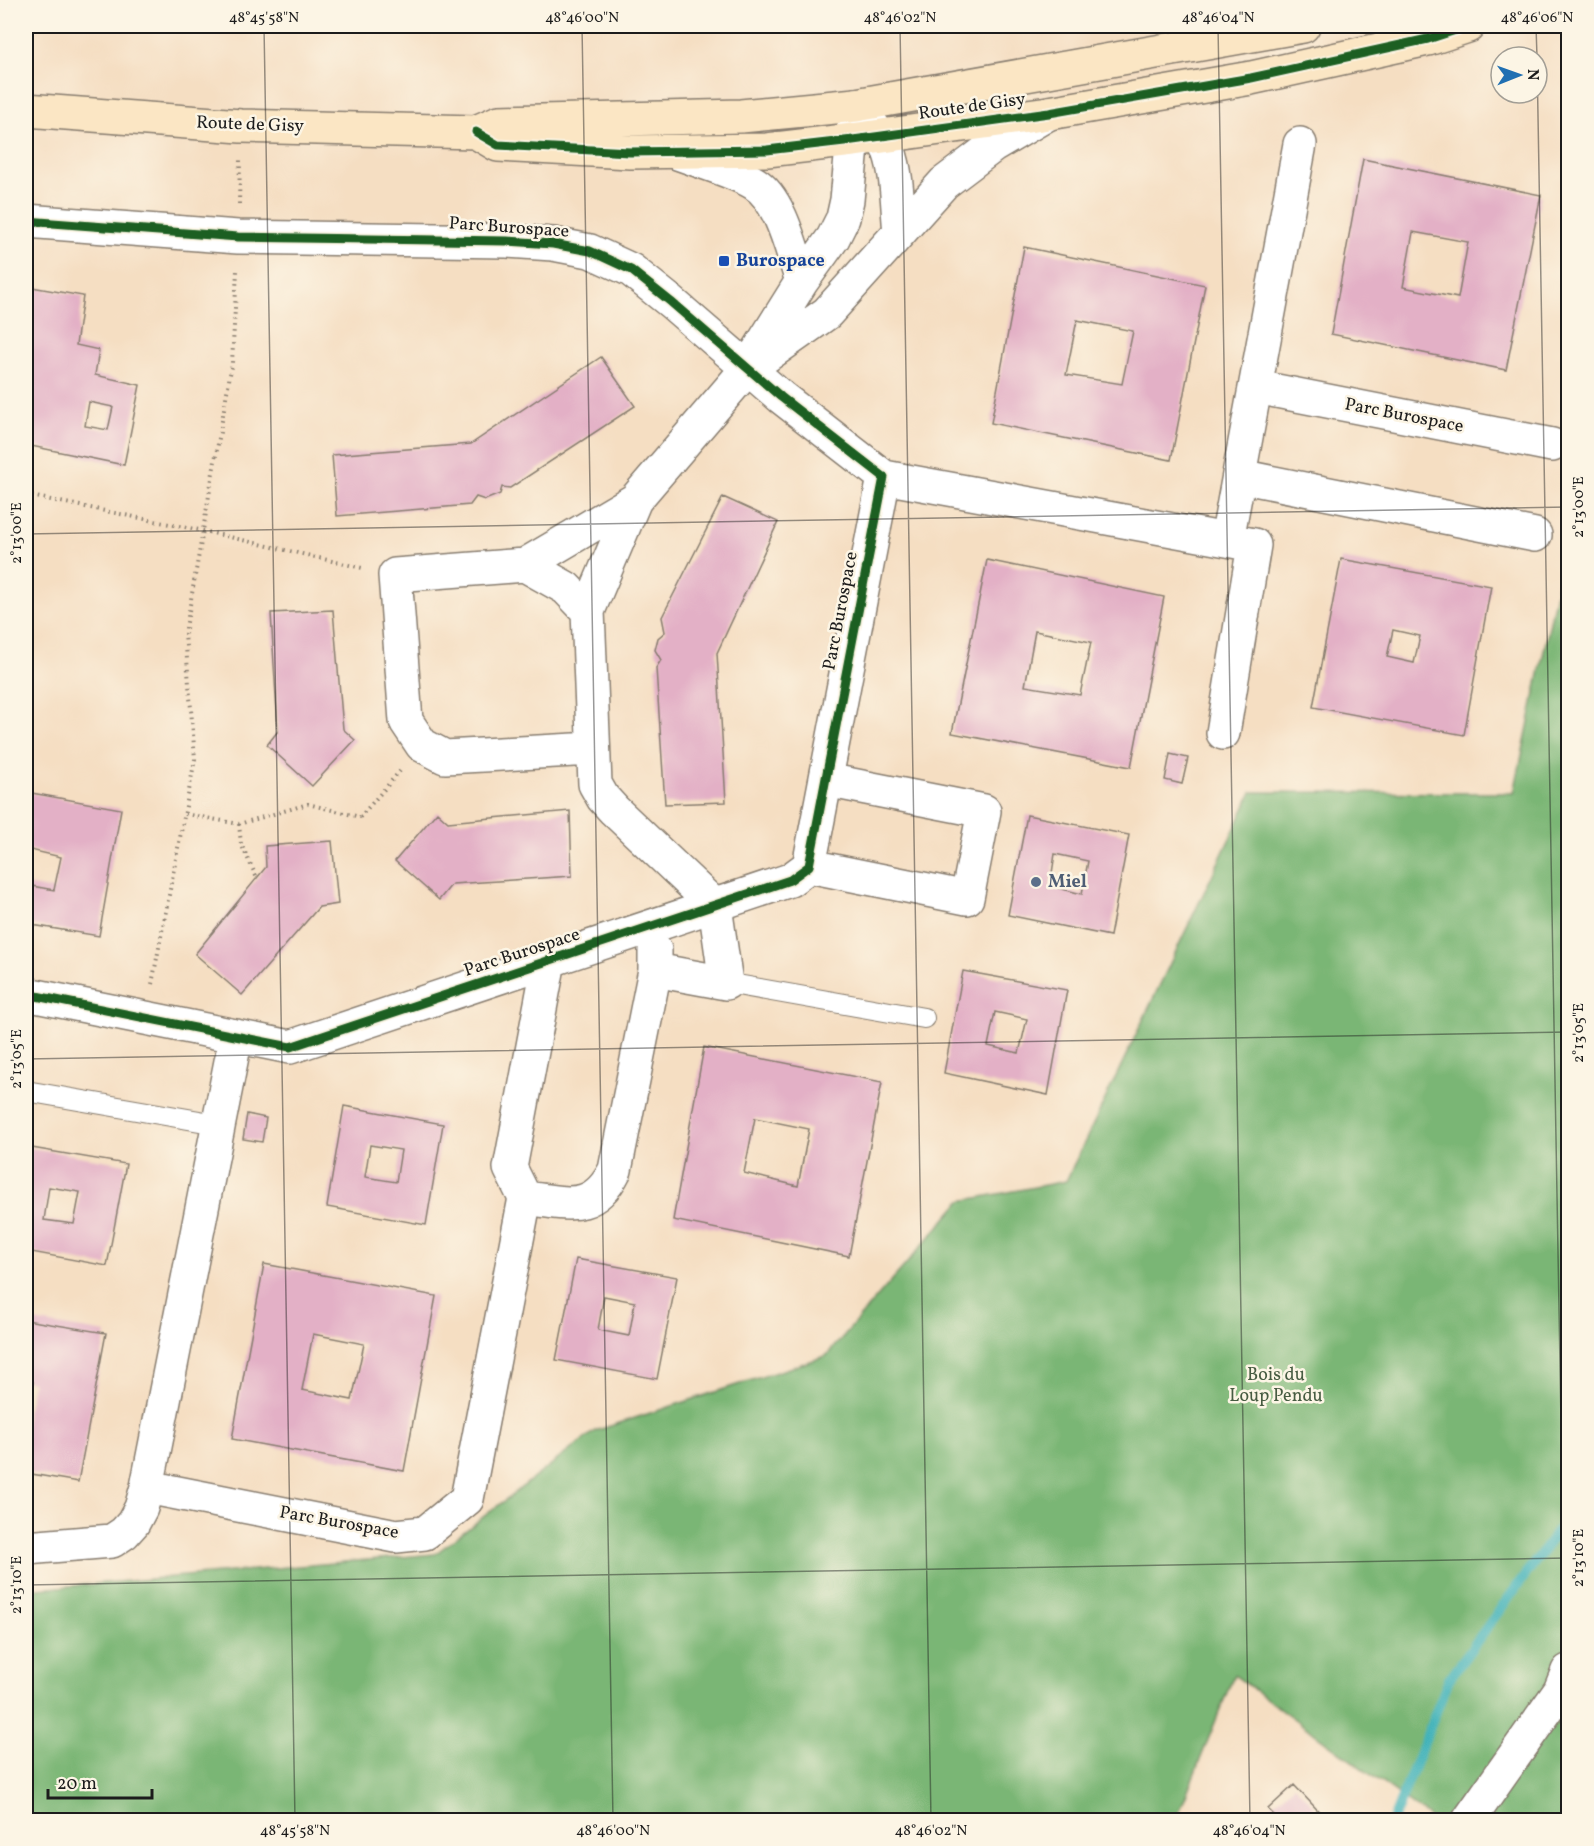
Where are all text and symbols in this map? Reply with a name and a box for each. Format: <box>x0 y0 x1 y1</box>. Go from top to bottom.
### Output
text: 48°45'58"N <box>229 8 299 29</box>
text: 48°46'00"N <box>545 8 619 29</box>
text: 48°46'02"N <box>864 8 936 29</box>
text: 48°46'04"N <box>1181 8 1255 29</box>
text: 48°46'06"N <box>1501 8 1573 29</box>
north arrow <box>1489 45 1549 105</box>
text: N <box>1521 69 1543 81</box>
street label: Route de Gisy <box>917 87 1027 127</box>
street label: Route de Gisy <box>196 111 305 139</box>
street label: Parc Burospace <box>448 211 570 245</box>
place label: Burospace <box>736 249 825 274</box>
marker: Burospace <box>717 254 731 268</box>
street label: Parc Burospace <box>1342 392 1466 440</box>
text: 2°13'00"E <box>1569 476 1590 538</box>
text: 2°13'00"E <box>7 502 28 564</box>
street label: Parc Burospace <box>817 549 865 673</box>
place label: Miel <box>1048 870 1087 895</box>
marker: Miel <box>1029 875 1043 889</box>
street label: Parc Burospace <box>461 922 583 984</box>
text: 2°13'05"E <box>1569 1003 1590 1063</box>
text: 2°13'05"E <box>7 1029 28 1089</box>
park label: Bois du Loup Pendu <box>1229 1363 1323 1409</box>
street label: Parc Burospace <box>277 1500 401 1546</box>
text: 2°13'10"E <box>1569 1529 1590 1587</box>
text: 2°13'10"E <box>7 1556 28 1614</box>
scale bar <box>48 1762 152 1800</box>
text: 20 m <box>57 1772 97 1797</box>
text: 48°45'58"N <box>260 1821 330 1842</box>
text: 48°46'00"N <box>576 1821 650 1842</box>
text: 48°46'02"N <box>895 1821 967 1842</box>
text: 48°46'04"N <box>1212 1821 1286 1842</box>

